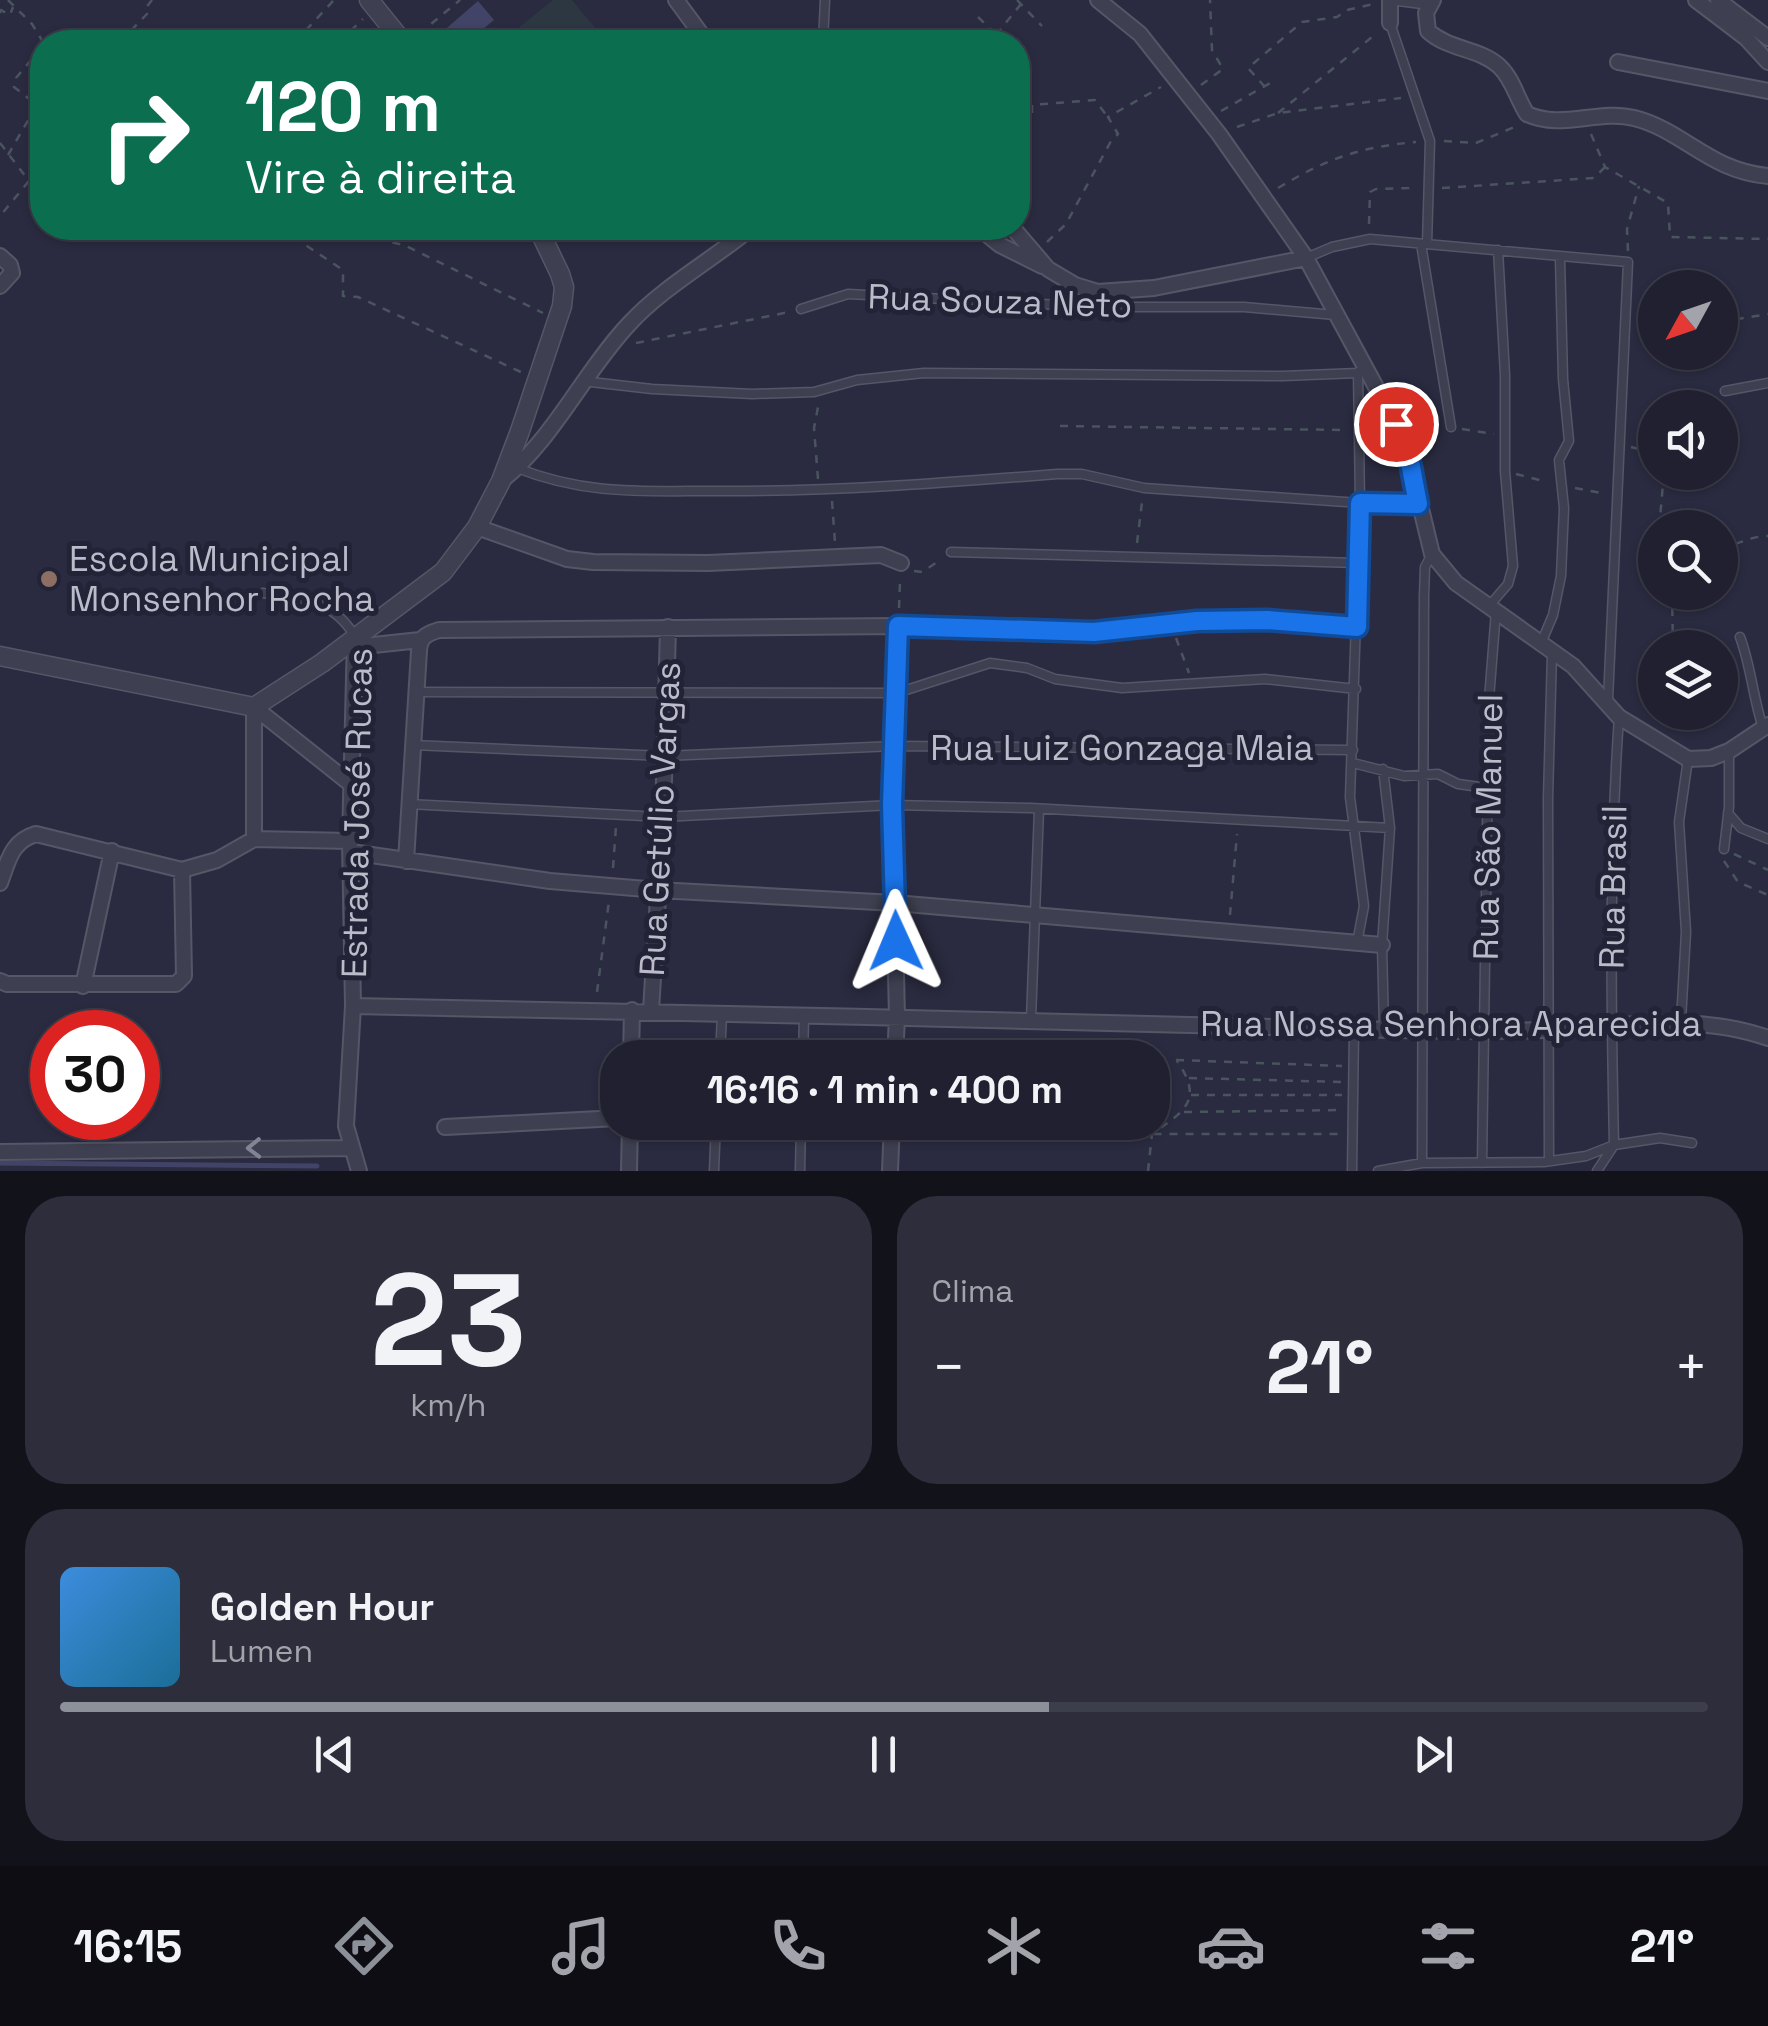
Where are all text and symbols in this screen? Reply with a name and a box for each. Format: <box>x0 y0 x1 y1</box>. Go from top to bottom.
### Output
text: 120 m <box>245 62 441 151</box>
icon: right <box>80 70 210 200</box>
text: Vire à direita <box>245 149 516 206</box>
north arrow <box>1638 270 1738 370</box>
map controls <box>1638 270 1738 730</box>
street label: Rua Souza Neto <box>867 274 1133 328</box>
pin <box>1354 382 1439 467</box>
button: sound <box>1638 390 1738 490</box>
icon: arrive <box>1369 397 1424 452</box>
button: search <box>1638 510 1738 610</box>
place label: Escola Municipal Monsenhor Rocha <box>69 537 374 621</box>
marker: Escola Municipal Monsenhor Rocha <box>38 568 60 590</box>
button: layers <box>1638 630 1738 730</box>
street label: Estrada José Rucas <box>332 648 382 978</box>
street label: Rua Getúlio Vargas <box>630 661 690 977</box>
street label: Rua São Manuel <box>1464 693 1512 961</box>
street label: Rua Luiz Gonzaga Maia <box>930 726 1314 770</box>
street label: Rua Brasil <box>1590 805 1636 969</box>
position arrow <box>844 889 948 993</box>
street label: Rua Nossa Senhora Aparecida <box>1200 1002 1702 1046</box>
speed limit sign: 30 <box>30 1010 160 1140</box>
text: 16:16 · 1 min · 400 m <box>707 1066 1063 1114</box>
one-way arrow <box>245 1138 261 1159</box>
text: 23 <box>370 1237 526 1403</box>
text: Clima <box>932 1271 1014 1311</box>
text: 21° <box>1266 1319 1374 1415</box>
text: − <box>932 1332 966 1402</box>
text: + <box>1674 1332 1708 1402</box>
text: km/h <box>410 1385 486 1425</box>
text: Golden Hour <box>210 1583 434 1631</box>
text: Lumen <box>210 1631 313 1671</box>
icon: previous <box>307 1727 362 1782</box>
icon: pause <box>856 1727 911 1782</box>
icon: next <box>1406 1727 1461 1782</box>
icon: directions <box>329 1911 399 1981</box>
icon: music <box>546 1911 616 1981</box>
icon: phone <box>763 1911 833 1981</box>
icon: climate <box>979 1911 1049 1981</box>
icon: car <box>1196 1911 1266 1981</box>
icon: filters <box>1413 1911 1483 1981</box>
text: 16:15 <box>73 1918 182 1975</box>
text: 21° <box>1630 1918 1695 1975</box>

